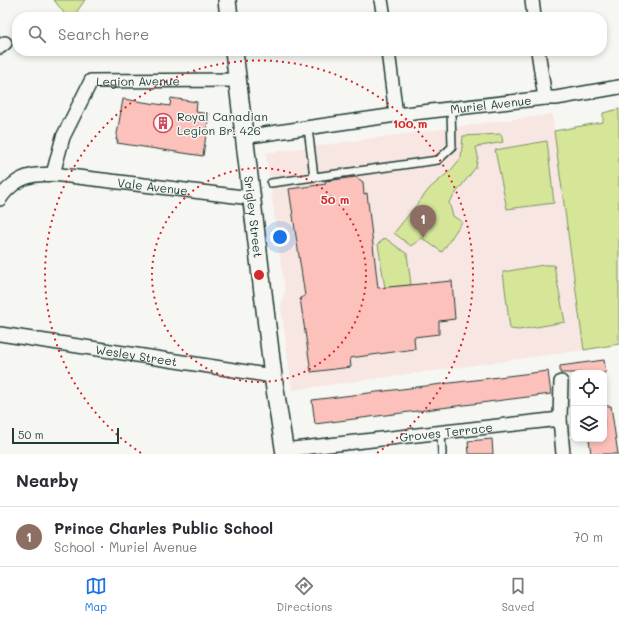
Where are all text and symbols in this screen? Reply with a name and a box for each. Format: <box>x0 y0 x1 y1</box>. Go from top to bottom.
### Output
search box <box>12 12 607 56</box>
icon: search <box>26 23 48 45</box>
text: Search here <box>58 24 149 44</box>
street label: Legion Avenue <box>96 72 180 89</box>
street label: Muriel Avenue <box>449 92 532 117</box>
place label: Royal Canadian Legion Br. 426 <box>177 108 268 138</box>
building icon: Royal Canadian Legion Br. 426 <box>152 112 174 134</box>
text: 100 m <box>393 115 427 131</box>
street label: Vale Avenue <box>116 174 189 198</box>
street label: Srigley Street <box>241 175 267 259</box>
text: 50 m <box>321 191 349 207</box>
pin: 1 <box>410 205 436 238</box>
your location <box>270 227 290 247</box>
centre of rings <box>252 268 266 282</box>
street label: Wesley Street <box>94 341 178 369</box>
map controls <box>571 370 607 442</box>
button: locate <box>571 370 607 406</box>
button: layers <box>571 406 607 442</box>
street label: Groves Terrace <box>399 419 493 445</box>
scale bar <box>12 426 119 445</box>
text: 50 m <box>18 427 44 442</box>
text: Nearby <box>16 469 78 491</box>
text: Prince Charles Public School <box>54 518 273 538</box>
text: 1 <box>26 528 32 545</box>
text: 70 m <box>573 528 603 545</box>
text: School · Muriel Avenue <box>54 538 197 555</box>
tab: Map <box>85 575 107 614</box>
tab: Directions <box>276 575 332 614</box>
tab: Saved <box>502 575 534 614</box>

